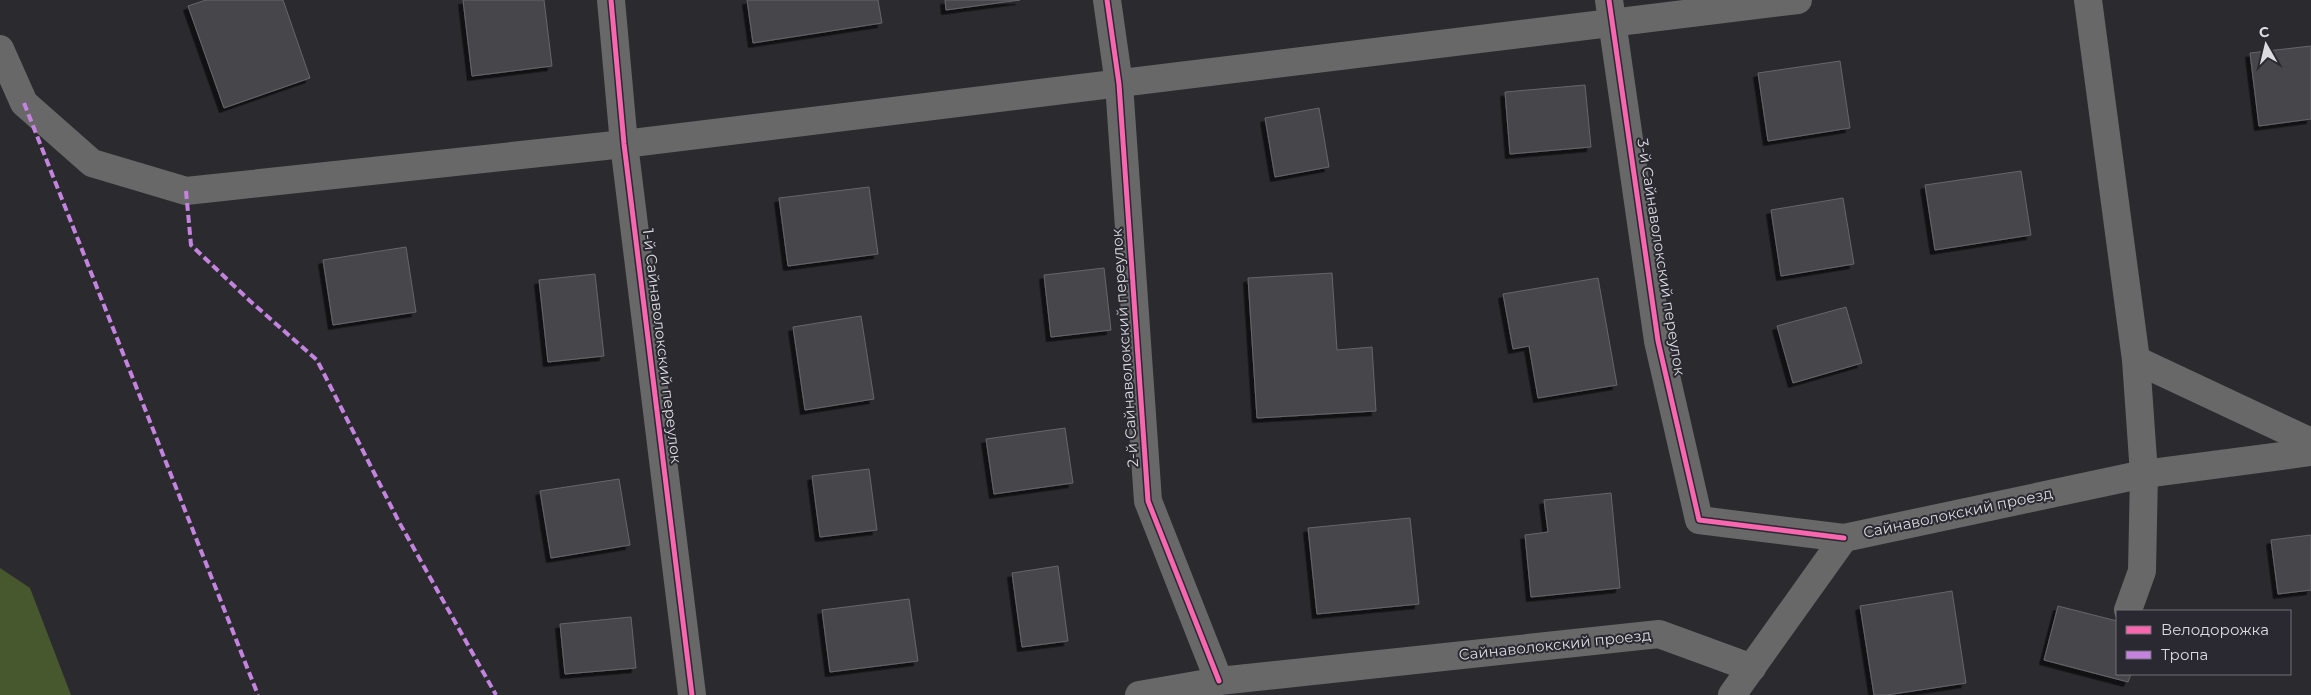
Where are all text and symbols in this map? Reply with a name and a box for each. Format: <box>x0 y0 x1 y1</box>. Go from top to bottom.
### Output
north arrow <box>2241 20 2291 70</box>
text: С <box>2258 23 2270 42</box>
street label: 3-й Сайнаволокский переулок <box>1633 137 1690 377</box>
street label: 1-й Сайнаволокский переулок <box>639 227 686 465</box>
street label: 2-й Сайнаволокский переулок <box>1107 228 1142 468</box>
street label: Сайнаволокский проезд <box>1861 483 2055 542</box>
legend <box>2116 610 2291 675</box>
text: Велодорожка <box>2161 620 2269 639</box>
street label: Сайнаволокский проезд <box>1458 625 1652 664</box>
text: Тропа <box>2161 645 2208 664</box>

